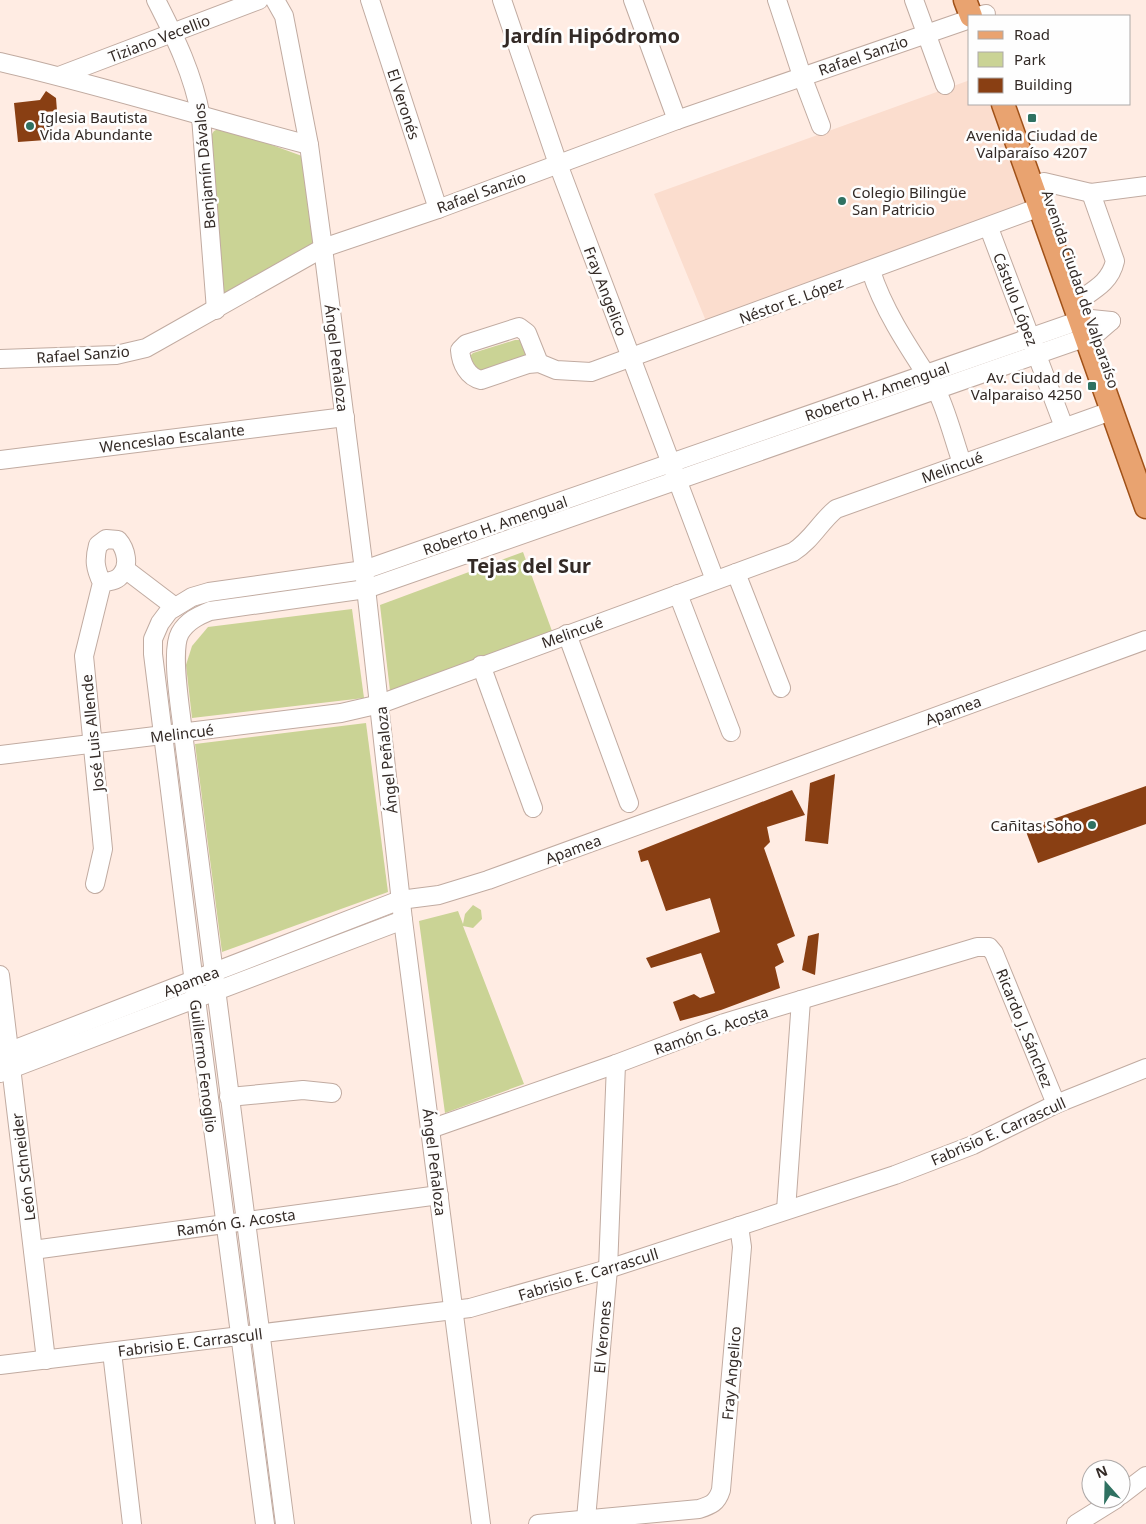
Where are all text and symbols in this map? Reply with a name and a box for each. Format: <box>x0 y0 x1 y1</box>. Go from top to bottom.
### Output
street label: Tiziano Vecellio <box>105 9 213 67</box>
legend <box>968 15 1131 105</box>
district label: Jardín Hipódromo <box>502 22 680 49</box>
text: Road <box>1014 24 1050 44</box>
street label: Rafael Sanzio <box>816 30 910 80</box>
text: Park <box>1014 49 1046 69</box>
street label: El Veronés <box>383 66 425 142</box>
text: Building <box>1014 74 1072 94</box>
street label: Benjamín Dávalos <box>189 102 219 230</box>
place label: Iglesia Bautista Vida Abundante <box>40 107 153 144</box>
marker: Avenida Ciudad de Valparaíso 4207 <box>1026 112 1038 124</box>
marker: Iglesia Bautista Vida Abundante <box>24 120 36 132</box>
place label: Avenida Ciudad de Valparaíso 4207 <box>966 125 1098 162</box>
street label: Rafael Sanzio <box>434 167 528 217</box>
place label: Colegio Bilingüe San Patricio <box>852 182 967 219</box>
street label: Avenida Ciudad de Valparaíso <box>1038 187 1124 391</box>
marker: Colegio Bilingüe San Patricio <box>836 195 848 207</box>
street label: Fray Angelico <box>580 243 632 339</box>
street label: Cástulo López <box>989 250 1043 348</box>
street label: Néstor E. López <box>736 272 846 328</box>
street label: Ángel Peñaloza <box>321 303 353 413</box>
street label: Rafael Sanzio <box>36 341 130 367</box>
street label: Roberto H. Amengual <box>802 357 952 425</box>
place label: Av. Ciudad de Valparaiso 4250 <box>971 367 1082 404</box>
marker: Av. Ciudad de Valparaiso 4250 <box>1086 380 1098 392</box>
street label: Wenceslao Escalante <box>98 419 246 457</box>
street label: Melincué <box>919 447 985 487</box>
street label: Roberto H. Amengual <box>420 491 570 559</box>
district label: Tejas del Sur <box>467 552 591 579</box>
street label: Melincué <box>539 612 605 652</box>
street label: José Luis Allende <box>76 674 108 794</box>
street label: Apamea <box>922 691 984 729</box>
street label: Ángel Peñaloza <box>370 705 402 815</box>
street label: Melincué <box>149 719 215 747</box>
place label: Cañitas Soho <box>990 815 1082 835</box>
marker: Cañitas Soho <box>1086 819 1098 831</box>
street label: Apamea <box>542 830 604 868</box>
street label: Apamea <box>160 961 222 1001</box>
street label: Ricardo J. Sánchez <box>992 966 1058 1090</box>
street label: Guillermo Fenoglio <box>186 998 222 1134</box>
street label: Ramón G. Acosta <box>651 1001 771 1059</box>
street label: Fabrisio E. Carrascull <box>927 1092 1069 1170</box>
street label: Ángel Peñaloza <box>419 1107 451 1217</box>
street label: León Schneider <box>6 1112 40 1222</box>
street label: Ramón G. Acosta <box>175 1204 297 1240</box>
street label: Fabrisio E. Carrascull <box>515 1243 661 1305</box>
street label: El Verones <box>589 1300 615 1374</box>
street label: Fabrisio E. Carrascull <box>117 1323 263 1361</box>
street label: Fray Angelico <box>717 1325 745 1421</box>
north arrow <box>1081 1459 1131 1509</box>
text: N <box>1093 1460 1110 1482</box>

